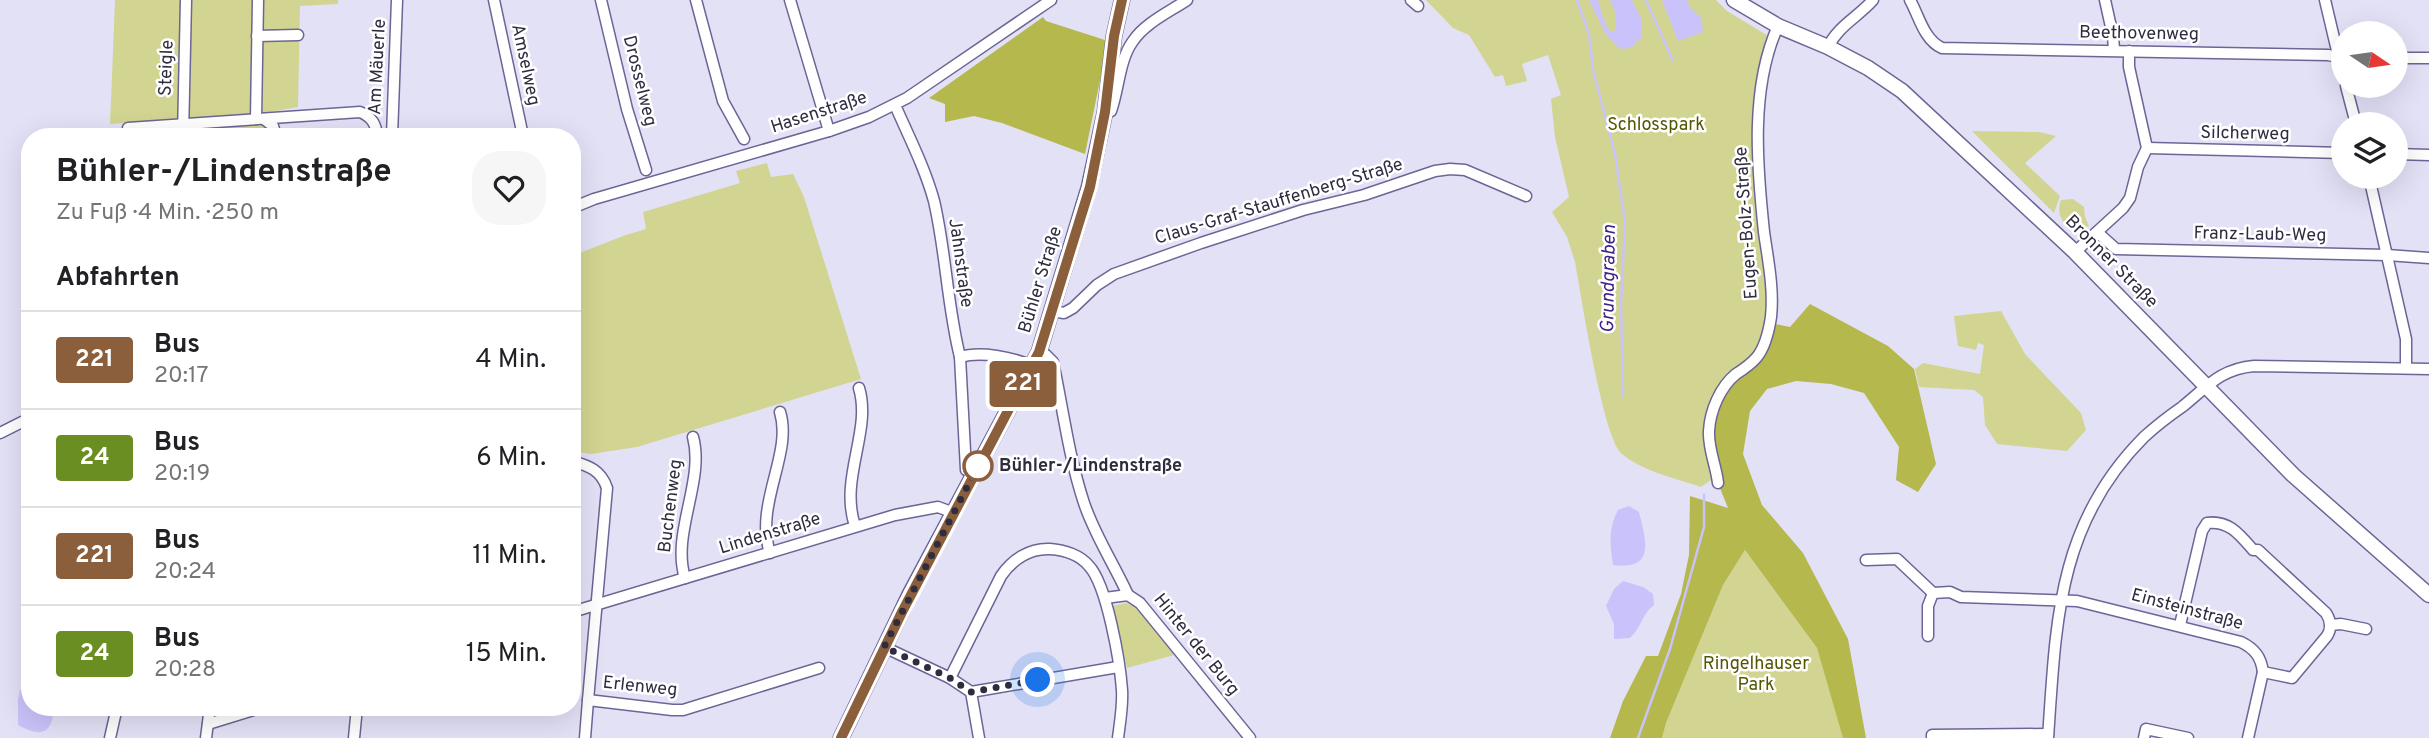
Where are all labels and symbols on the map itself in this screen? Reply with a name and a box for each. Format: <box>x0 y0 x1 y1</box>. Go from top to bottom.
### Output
street label: Am Mäuerle <box>364 18 392 116</box>
street label: Beethovenweg <box>2079 21 2199 47</box>
north arrow <box>2331 21 2408 98</box>
street label: Amselweg <box>505 22 545 108</box>
street label: Drosselweg <box>617 33 661 129</box>
street label: Steigle <box>155 40 179 96</box>
street label: Hasenstraße <box>768 87 870 139</box>
park label: Schlosspark <box>1607 114 1705 137</box>
street label: Silcherweg <box>2200 122 2290 146</box>
street label: Eugen-Bolz-Straße <box>1730 146 1764 300</box>
street label: Claus-Graf-Stauffenberg-Straße <box>1152 153 1406 251</box>
street label: Bronner Straße <box>2060 211 2162 313</box>
street label: Jahnstraße <box>942 217 978 309</box>
street label: Franz-Laub-Weg <box>2193 222 2327 248</box>
street label: Bühler Straße <box>1014 224 1068 336</box>
water label: Grundgraben <box>1596 224 1622 333</box>
line badge: 221 <box>983 361 1063 407</box>
marker: Bühler-/Lindenstraße <box>963 451 993 481</box>
place label: Bühler-/Lindenstraße <box>999 455 1182 478</box>
street label: Buchenweg <box>654 458 688 554</box>
street label: Lindenstraße <box>716 508 824 560</box>
street label: Einsteinstraße <box>2129 584 2245 636</box>
street label: Hinter der Burg <box>1148 589 1244 701</box>
park label: Ringelhauser Park <box>1703 653 1809 697</box>
your location <box>1020 662 1055 697</box>
street label: Erlenweg <box>602 672 678 702</box>

